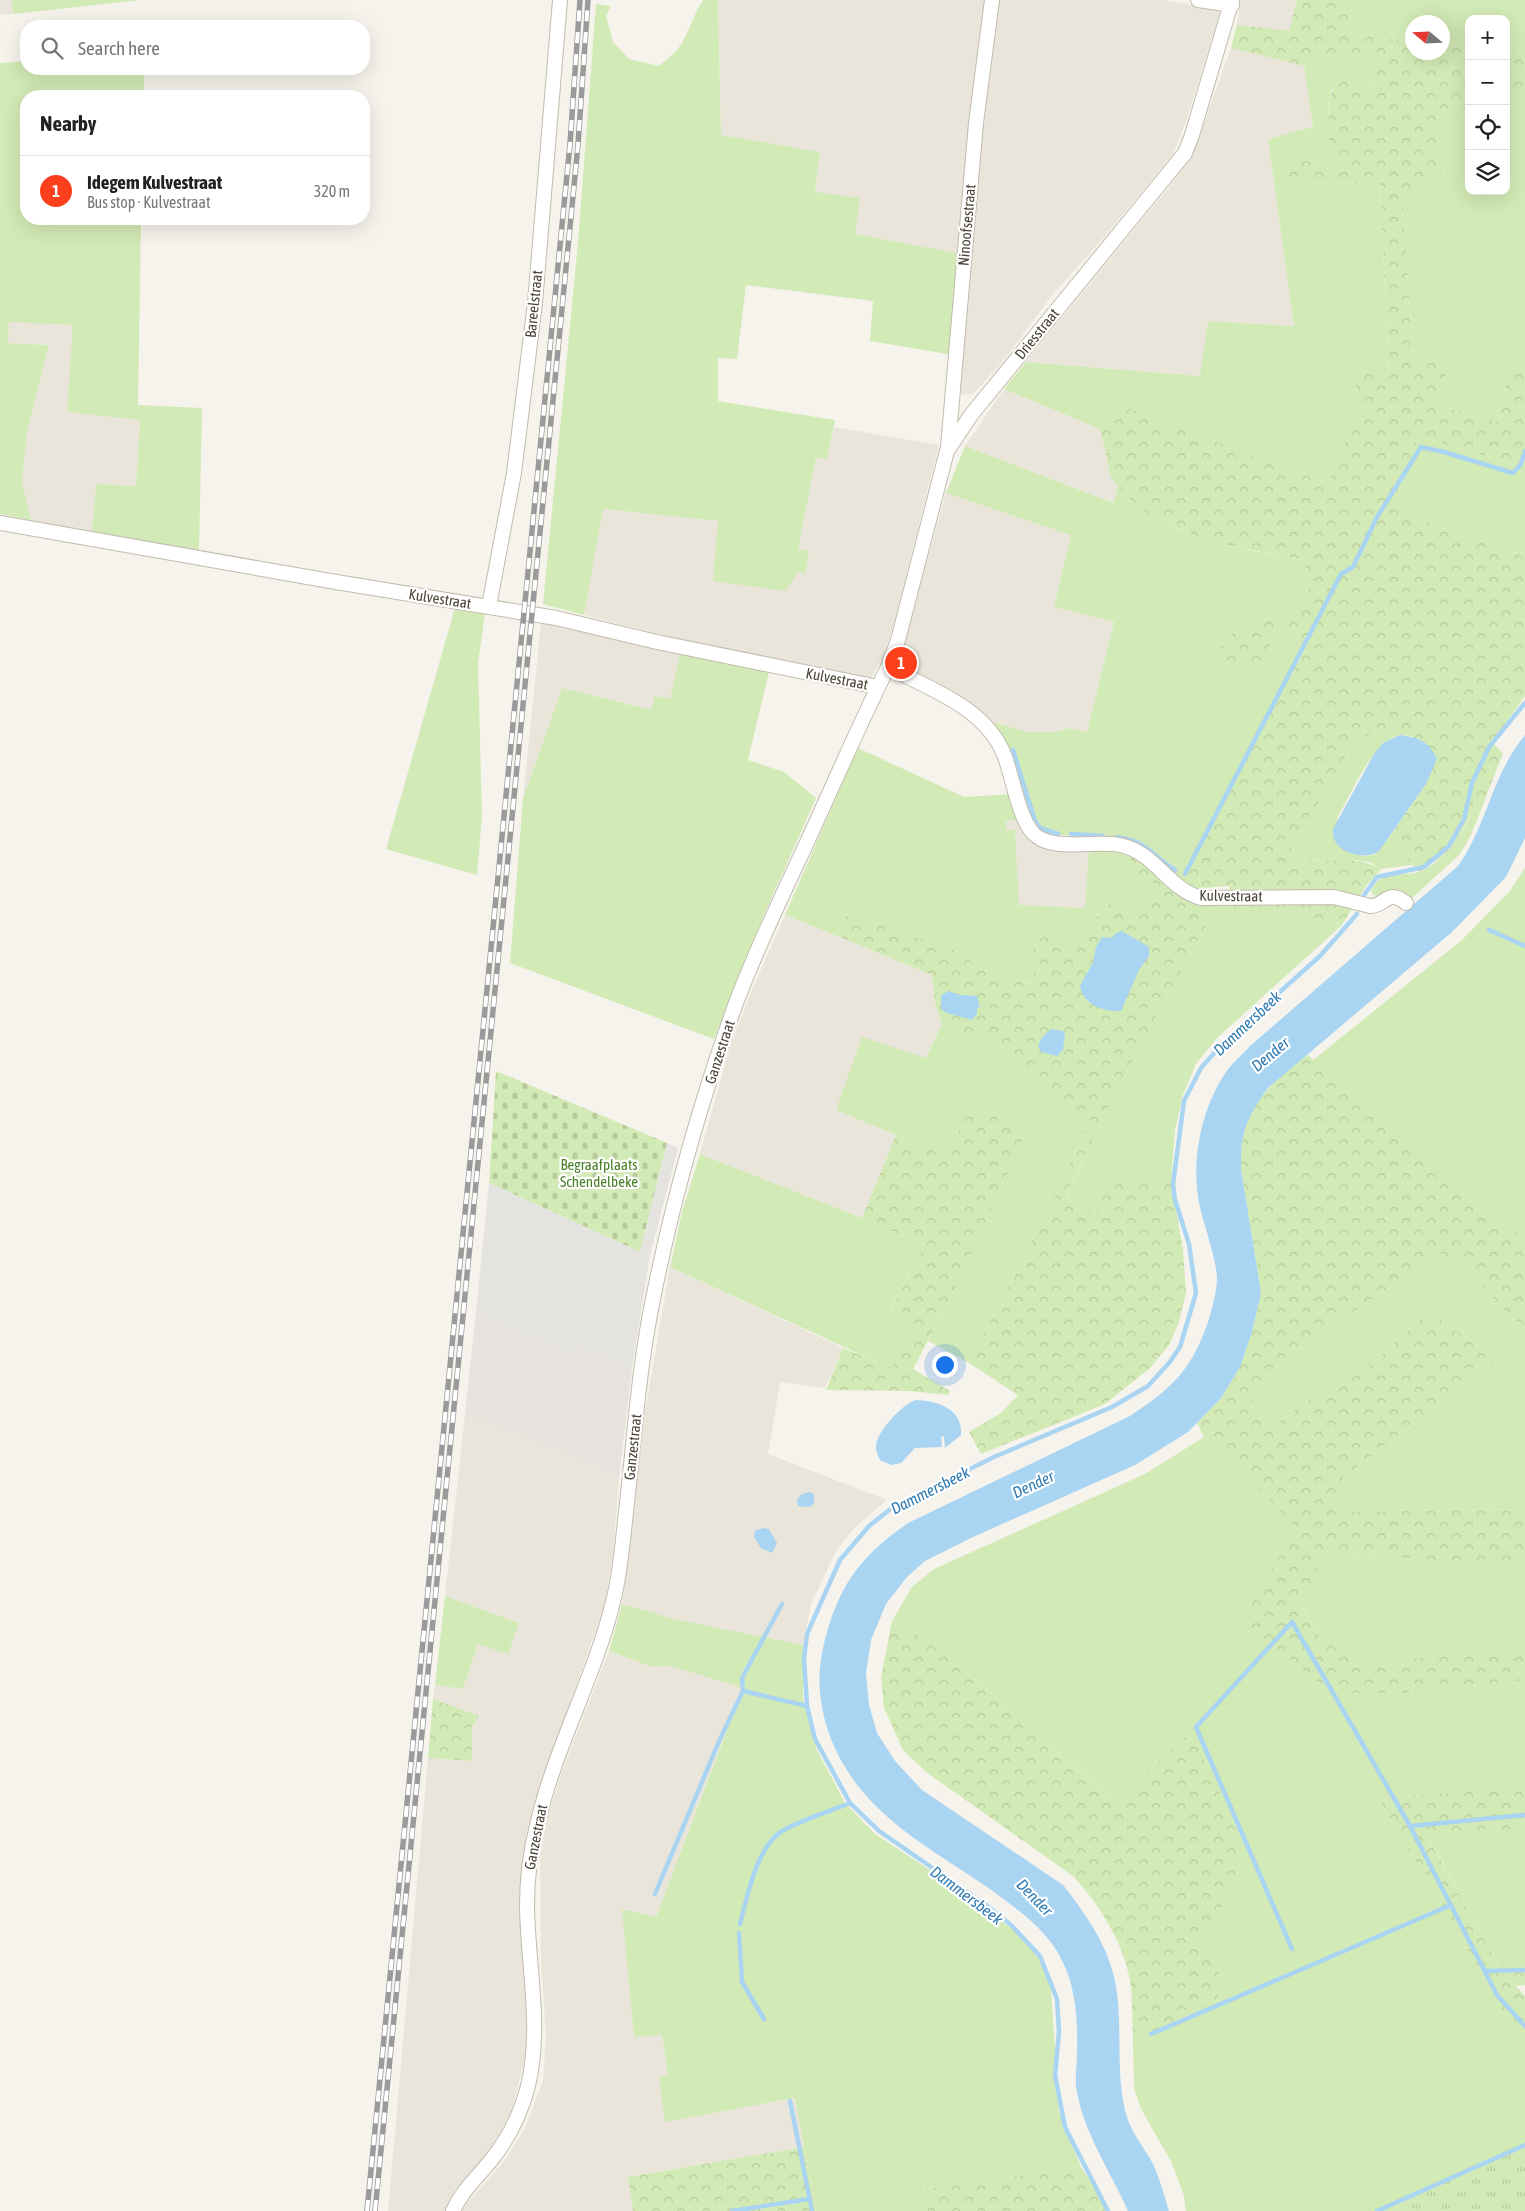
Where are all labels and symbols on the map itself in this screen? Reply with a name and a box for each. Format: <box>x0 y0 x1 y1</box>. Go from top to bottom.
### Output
north arrow <box>1405 15 1450 60</box>
street label: Ninoofsestraat <box>954 183 979 267</box>
street label: Bareelstraat <box>521 269 546 339</box>
street label: Driesstraat <box>1011 305 1062 363</box>
street label: Kulvestraat <box>408 585 473 612</box>
pin: 1 <box>885 644 917 682</box>
street label: Kulvestraat <box>804 664 870 693</box>
street label: Kulvestraat <box>1199 886 1263 905</box>
water label: Dammersbeek <box>1209 986 1285 1059</box>
street label: Ganzestraat <box>701 1018 738 1086</box>
water label: Dender <box>1248 1032 1293 1075</box>
park label: Begraafplaats Schendelbeke <box>560 1156 638 1190</box>
your location <box>932 1352 958 1378</box>
street label: Ganzestraat <box>621 1413 644 1481</box>
water label: Dammersbeek <box>888 1462 973 1518</box>
water label: Dender <box>1009 1466 1058 1501</box>
street label: Ganzestraat <box>521 1803 550 1871</box>
water label: Dammersbeek <box>927 1862 1007 1929</box>
water label: Dender <box>1013 1875 1057 1920</box>

